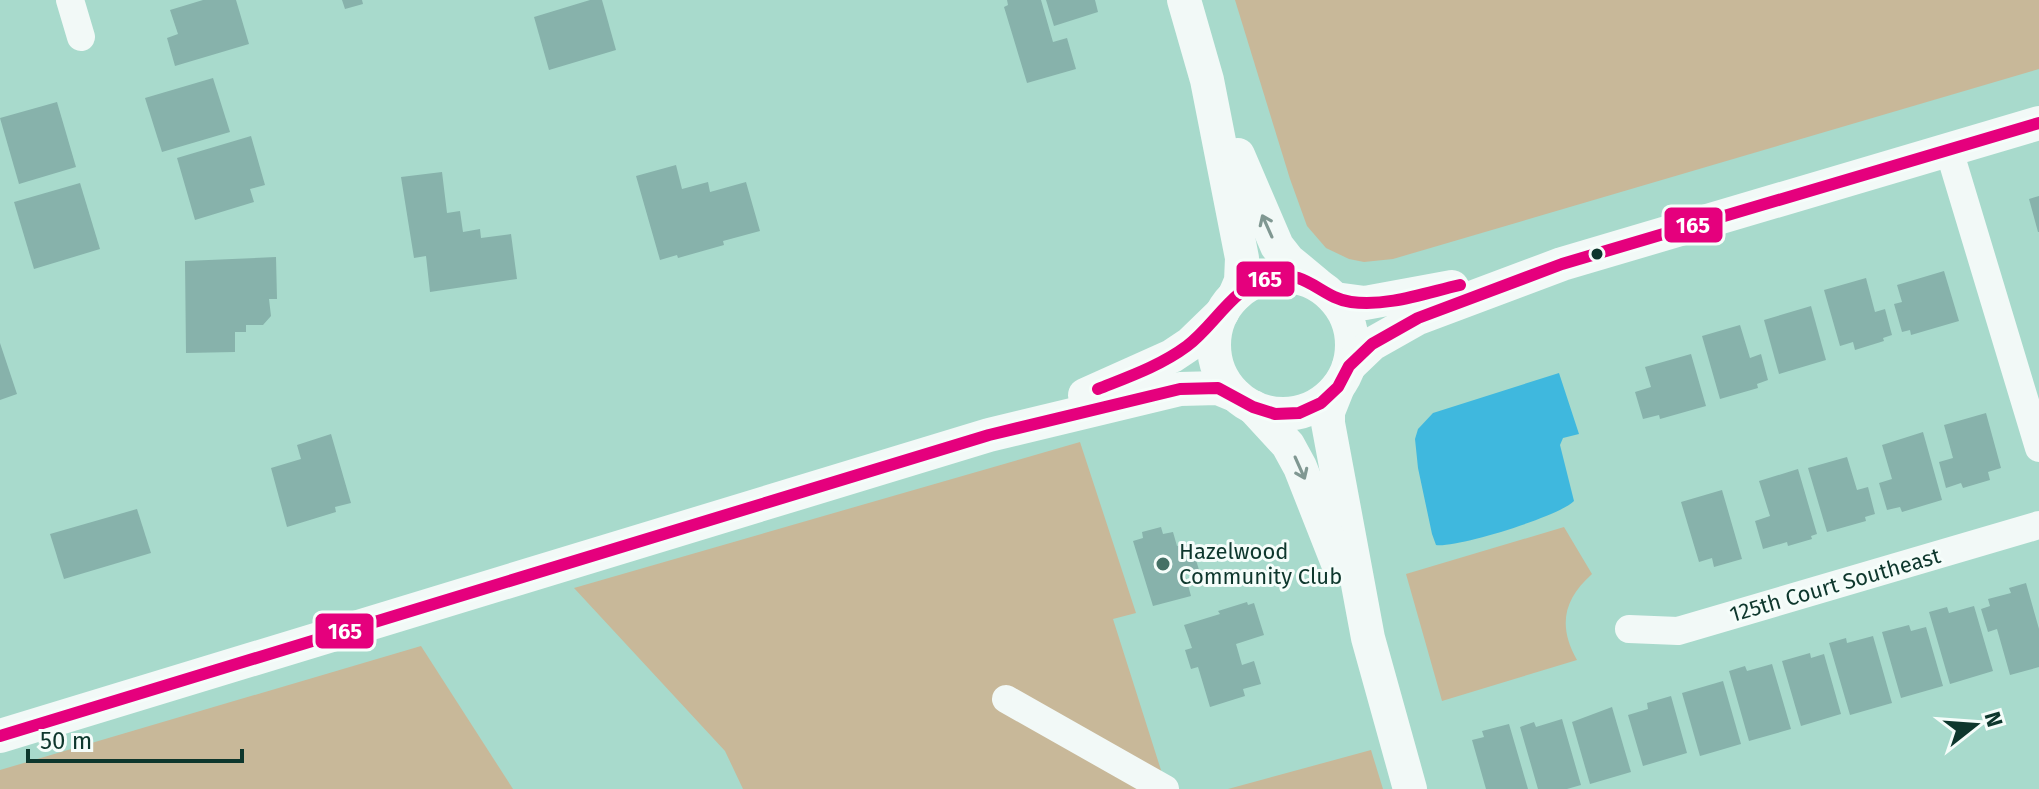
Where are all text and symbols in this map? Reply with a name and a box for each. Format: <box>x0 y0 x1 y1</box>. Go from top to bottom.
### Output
line badge: 165 <box>1663 206 1724 244</box>
text: 165 <box>1676 212 1710 239</box>
one-way arrow <box>1259 214 1274 238</box>
unlabelled marker <box>1589 246 1605 262</box>
line badge: 165 <box>1235 260 1296 298</box>
text: 165 <box>1248 266 1282 293</box>
one-way arrow <box>1293 456 1308 480</box>
place label: Hazelwood Community Club <box>1179 538 1342 590</box>
street label: 125th Court Southeast <box>1727 542 1944 628</box>
marker: Hazelwood Community Club <box>1154 555 1172 573</box>
line badge: 165 <box>314 612 375 650</box>
text: 165 <box>328 618 362 645</box>
north arrow <box>1935 685 2015 765</box>
text: N <box>1979 708 2009 730</box>
scale bar <box>28 713 242 763</box>
text: 50 m <box>40 727 92 755</box>

